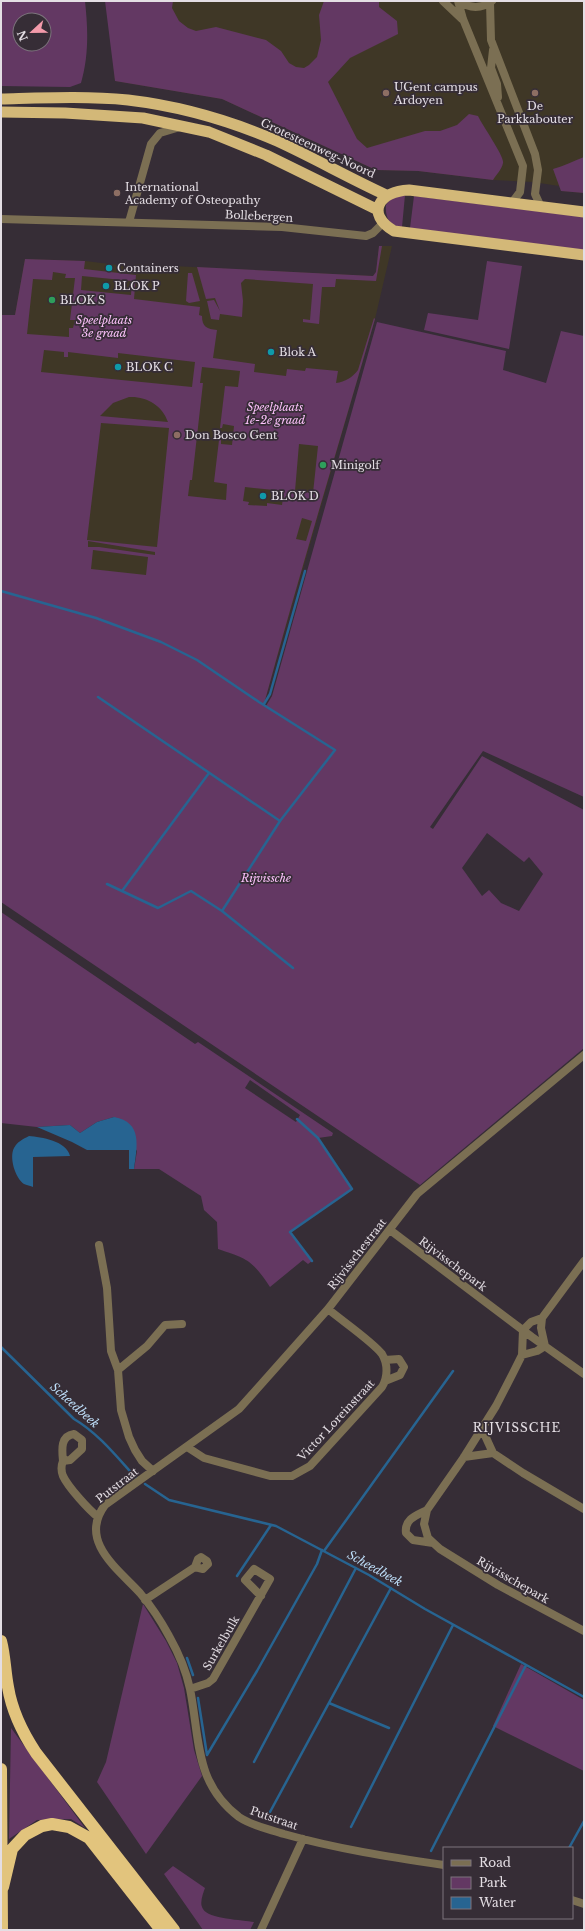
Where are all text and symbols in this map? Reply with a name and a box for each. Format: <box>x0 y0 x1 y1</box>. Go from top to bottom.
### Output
north arrow <box>12 12 52 52</box>
text: N <box>14 28 31 43</box>
place label: UGent campus Ardoyen <box>393 80 478 107</box>
marker: UGent campus Ardoyen <box>381 88 391 98</box>
marker: De Parkkabouter <box>530 88 540 98</box>
place label: De Parkkabouter <box>497 99 574 126</box>
street label: Grotesteenweg-Noord <box>258 115 378 181</box>
place label: International Academy of Osteopathy <box>124 180 260 207</box>
marker: International Academy of Osteopathy <box>112 188 122 198</box>
street label: Bollebergen <box>225 207 294 225</box>
place label: Containers <box>117 261 179 275</box>
marker: Containers <box>104 263 114 273</box>
place label: BLOK P <box>114 279 160 293</box>
marker: BLOK P <box>101 281 111 291</box>
place label: BLOK S <box>60 293 105 307</box>
marker: BLOK S <box>47 295 57 305</box>
park label: Speelplaats 3e graad <box>76 313 132 340</box>
place label: Blok A <box>279 345 317 359</box>
marker: Blok A <box>266 347 276 357</box>
place label: BLOK C <box>126 360 173 374</box>
marker: BLOK C <box>113 362 123 372</box>
park label: Speelplaats 1e-2e graad <box>244 400 306 427</box>
place label: Don Bosco Gent <box>185 428 278 442</box>
marker: Don Bosco Gent <box>172 430 182 440</box>
place label: Minigolf <box>331 458 381 472</box>
marker: Minigolf <box>318 460 328 470</box>
place label: BLOK D <box>271 489 319 503</box>
marker: BLOK D <box>258 491 268 501</box>
park label: Rijvissche <box>240 871 291 885</box>
street label: Rijvisschestraat <box>325 1215 390 1292</box>
street label: Rijvisschepark <box>416 1234 490 1294</box>
street label: Victor Loreinstraat <box>294 1376 378 1464</box>
water label: Scheedbeek <box>47 1379 103 1431</box>
district label: RIJVISSCHE <box>473 1420 561 1435</box>
street label: Putstraat <box>93 1464 142 1506</box>
water label: Scheedbeek <box>345 1547 405 1589</box>
street label: Rijvisschepark <box>474 1554 552 1607</box>
street label: Surkelbulk <box>200 1613 242 1673</box>
street label: Putstraat <box>248 1803 301 1833</box>
legend <box>443 1847 573 1919</box>
text: Road <box>479 1855 511 1870</box>
text: Park <box>479 1875 507 1890</box>
text: Water <box>478 1895 516 1910</box>

